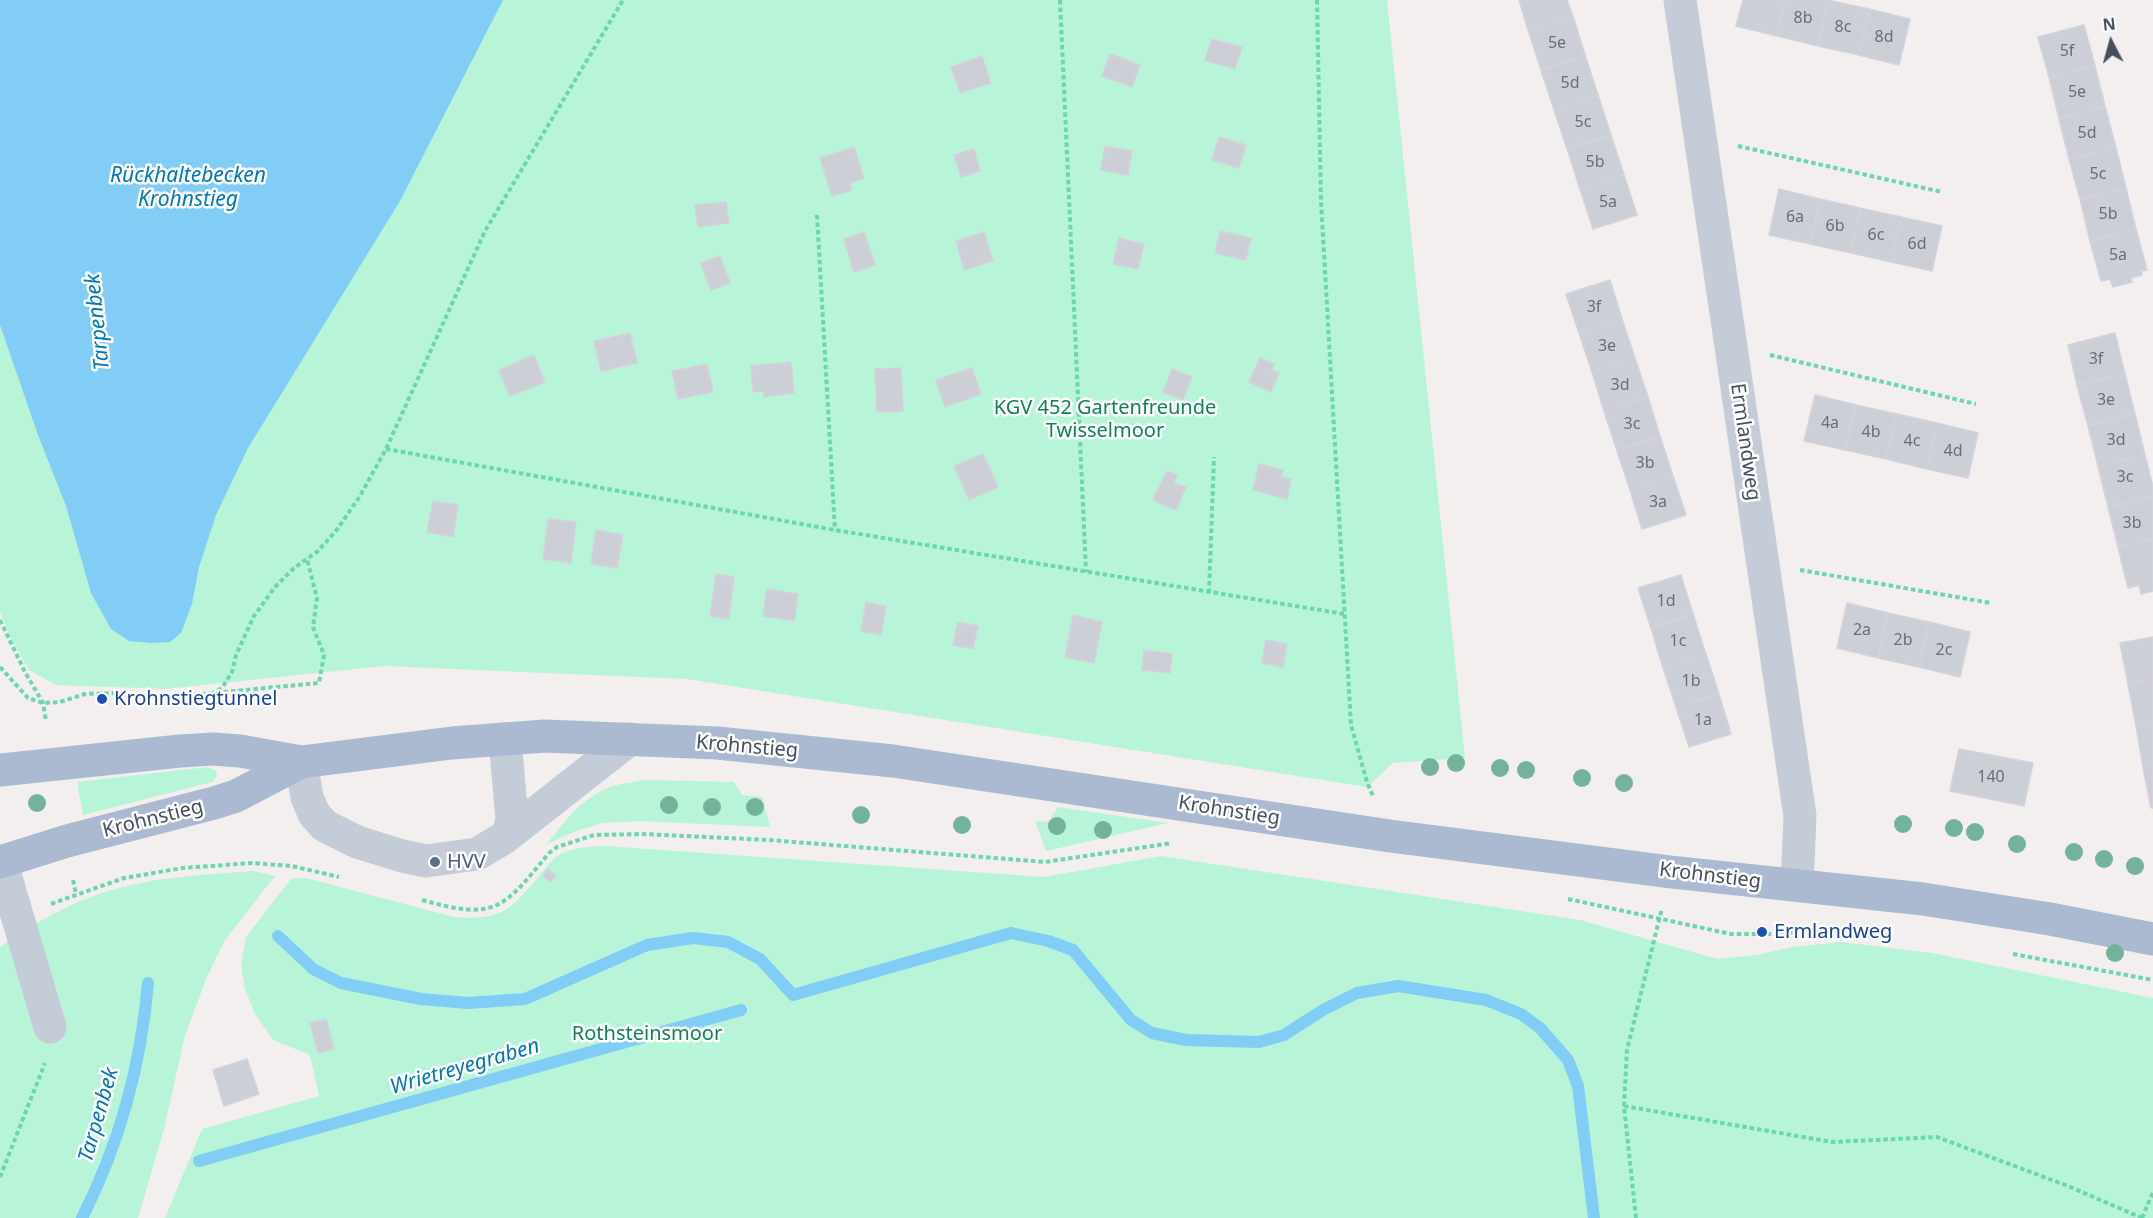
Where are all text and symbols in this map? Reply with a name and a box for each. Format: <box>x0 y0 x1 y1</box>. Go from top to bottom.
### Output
house number: 8b <box>1794 8 1812 28</box>
north arrow <box>2081 12 2141 72</box>
text: N <box>2101 12 2117 36</box>
house number: 8c <box>1835 17 1851 37</box>
house number: 8d <box>1875 27 1893 47</box>
house number: 5e <box>1548 33 1566 53</box>
house number: 5f <box>2060 41 2074 61</box>
house number: 5d <box>1561 73 1579 93</box>
house number: 5e <box>2068 82 2086 102</box>
house number: 5c <box>1575 112 1591 132</box>
house number: 5d <box>2078 123 2096 143</box>
house number: 5b <box>1586 152 1604 172</box>
water label: Rückhaltebecken Krohnstieg <box>110 163 266 213</box>
house number: 5c <box>2090 164 2106 184</box>
house number: 5a <box>1599 192 1617 212</box>
house number: 5b <box>2099 204 2117 224</box>
house number: 6a <box>1786 207 1804 227</box>
house number: 6b <box>1826 216 1844 236</box>
house number: 6c <box>1868 225 1884 245</box>
house number: 6d <box>1908 234 1926 254</box>
house number: 5a <box>2109 245 2127 265</box>
water label: Tarpenbek <box>80 272 116 372</box>
house number: 3f <box>1587 297 1601 317</box>
house number: 3e <box>1598 336 1616 356</box>
house number: 3f <box>2089 349 2103 369</box>
house number: 3d <box>1611 375 1629 395</box>
street label: Ermlandweg <box>1725 382 1765 502</box>
house number: 3e <box>2097 390 2115 410</box>
park label: KGV 452 Gartenfreunde Twisselmoor <box>994 396 1216 443</box>
house number: 4a <box>1821 413 1839 433</box>
house number: 3c <box>1624 414 1640 434</box>
house number: 4b <box>1862 422 1880 442</box>
house number: 3d <box>2107 430 2125 450</box>
house number: 4c <box>1904 431 1920 451</box>
house number: 4d <box>1944 441 1962 461</box>
house number: 3b <box>1636 453 1654 473</box>
house number: 3c <box>2117 467 2133 487</box>
house number: 3a <box>1649 492 1667 512</box>
house number: 3b <box>2123 513 2141 533</box>
house number: 1d <box>1657 591 1675 611</box>
house number: 2a <box>1853 620 1871 640</box>
house number: 2b <box>1894 630 1912 650</box>
house number: 1c <box>1670 631 1686 651</box>
house number: 2c <box>1936 640 1952 660</box>
house number: 1b <box>1682 671 1700 691</box>
place label: Krohnstiegtunnel <box>114 687 277 711</box>
marker: Krohnstiegtunnel <box>95 692 109 706</box>
house number: 1a <box>1694 710 1712 730</box>
street label: Krohnstieg <box>695 731 799 763</box>
house number: 140 <box>1977 767 2005 787</box>
street label: Krohnstieg <box>1176 791 1282 831</box>
street label: Krohnstieg <box>100 795 206 843</box>
place label: HVV <box>447 850 486 874</box>
marker: HVV <box>428 855 442 869</box>
street label: Krohnstieg <box>1658 858 1762 894</box>
place label: Ermlandweg <box>1774 920 1892 944</box>
marker: Ermlandweg <box>1755 925 1769 939</box>
park label: Rothsteinsmoor <box>572 1022 722 1046</box>
water label: Wrietreyegraben <box>387 1034 543 1100</box>
water label: Tarpenbek <box>74 1065 124 1165</box>

